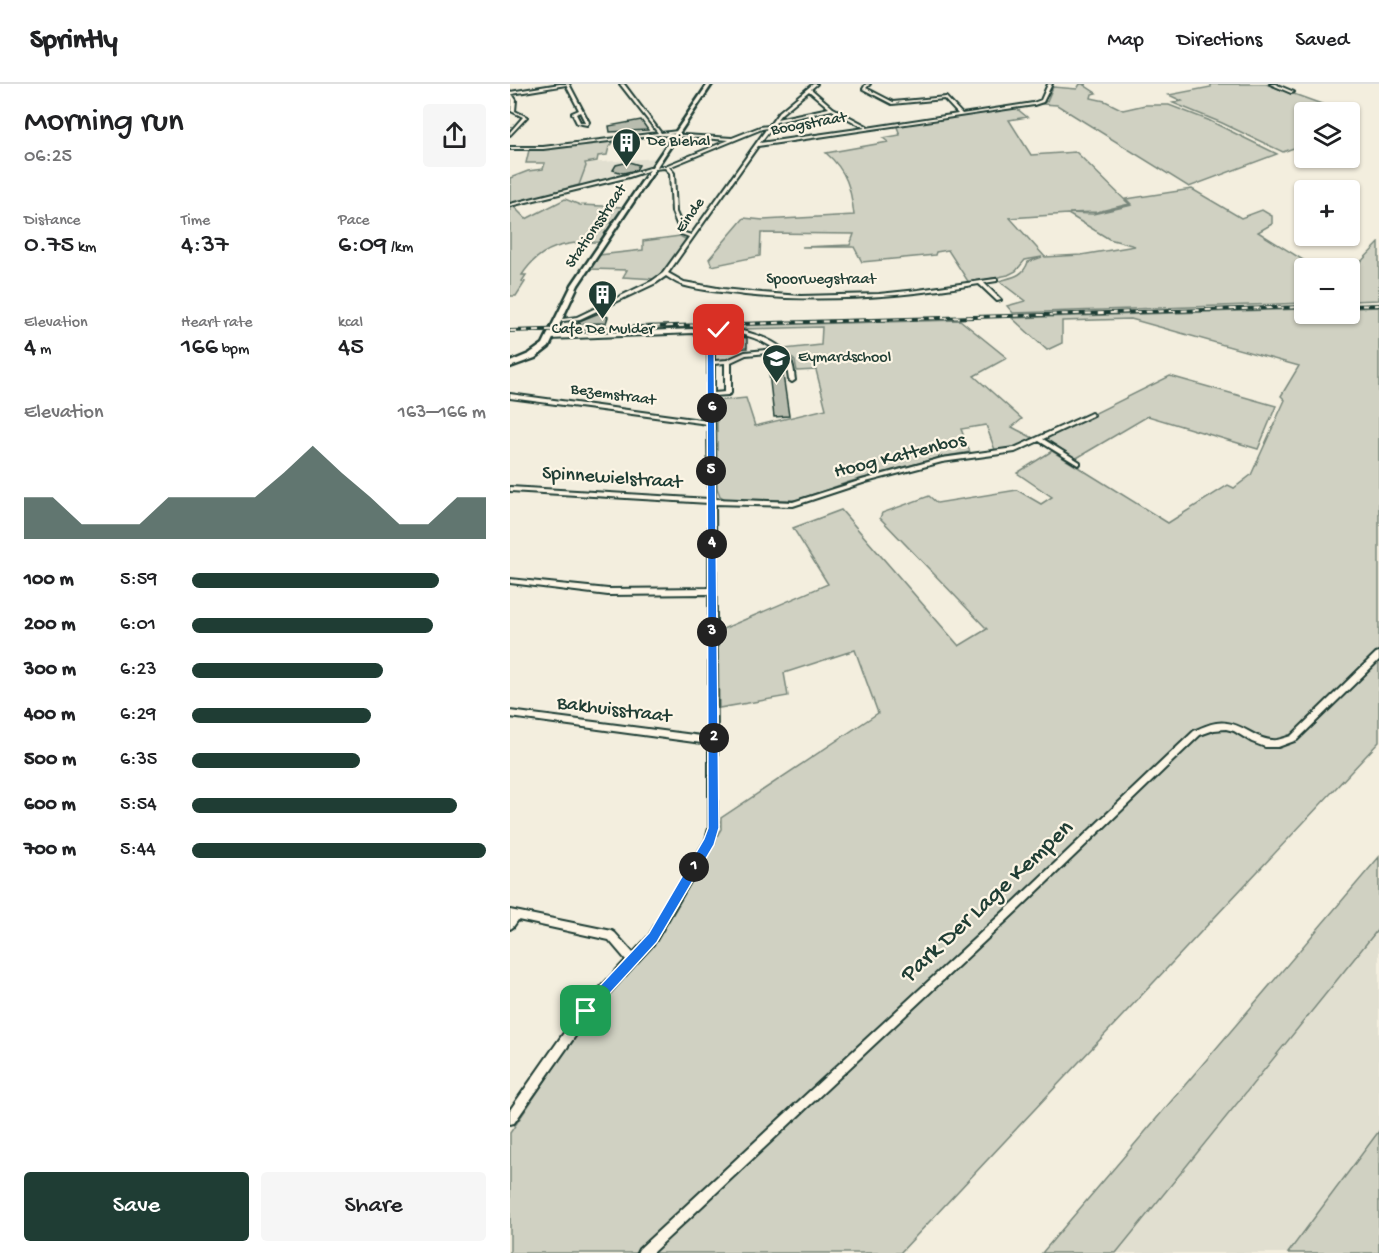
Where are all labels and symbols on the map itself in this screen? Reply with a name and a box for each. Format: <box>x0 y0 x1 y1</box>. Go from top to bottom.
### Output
street label: Boogstraat <box>769 109 850 141</box>
building icon: De Biehal <box>610 126 642 168</box>
place label: De Biehal <box>646 133 710 152</box>
street label: Stationsstraat <box>562 180 633 273</box>
street label: Einde <box>672 194 710 237</box>
street label: Spoorwegstraat <box>766 271 877 290</box>
building icon: Cafe De Mulder <box>587 278 619 320</box>
pin <box>693 304 744 355</box>
place label: Cafe De Mulder <box>552 321 656 340</box>
school or university icon: Eymardschool <box>761 342 793 384</box>
place label: Eymardschool <box>798 349 891 368</box>
street label: Bezemstraat <box>568 381 658 412</box>
pin: 6 <box>697 393 727 423</box>
street label: Hoog Kattenbos <box>832 429 969 484</box>
pin: 5 <box>696 456 726 486</box>
street label: Spinnewielstraat <box>541 463 685 495</box>
pin: 4 <box>697 529 727 559</box>
pin: 3 <box>697 617 727 647</box>
street label: Bakhuisstraat <box>555 692 674 730</box>
pin: 2 <box>699 723 729 753</box>
street label: Park Der Lage Kempen <box>895 814 1081 990</box>
pin: 1 <box>679 852 709 882</box>
pin <box>560 985 611 1036</box>

